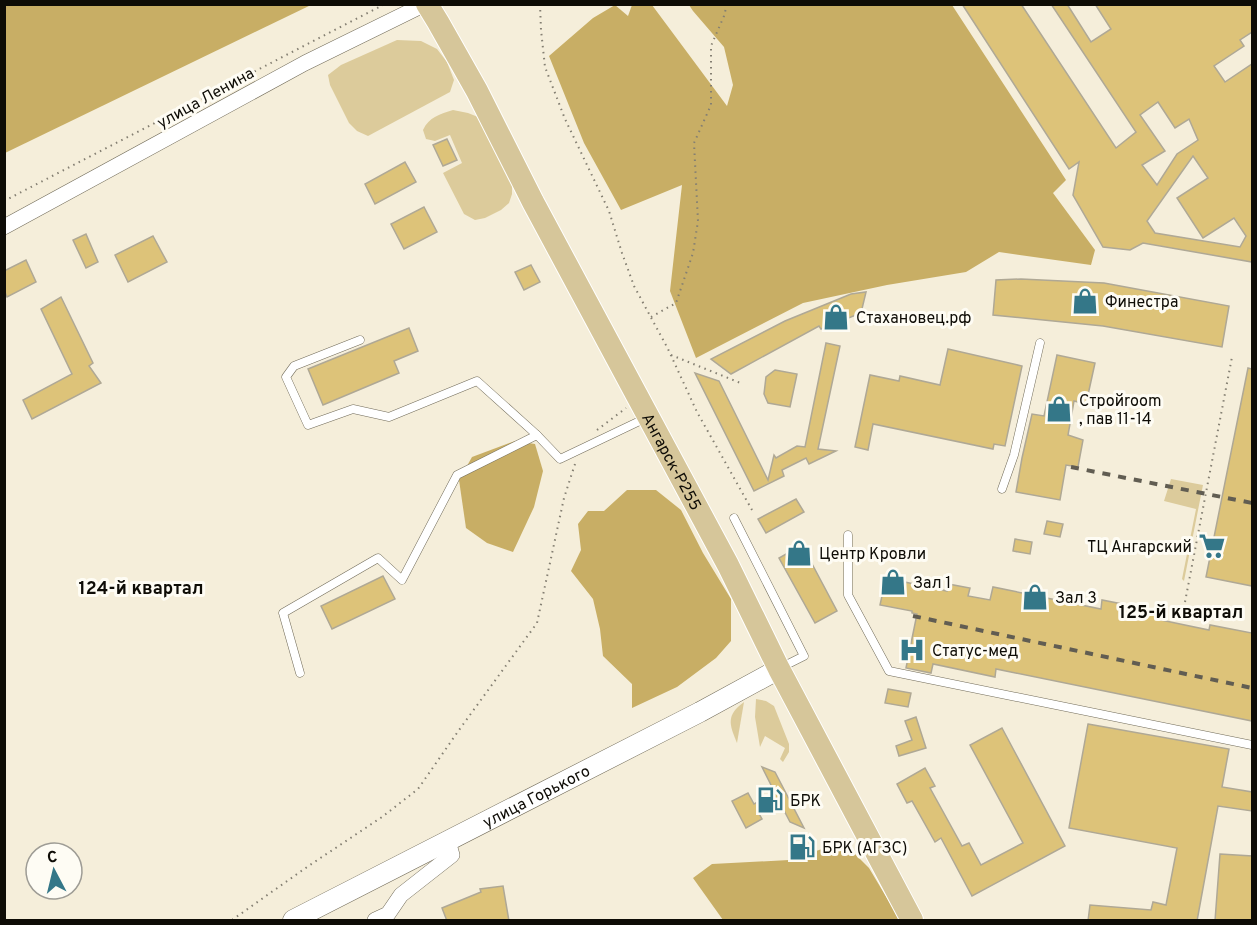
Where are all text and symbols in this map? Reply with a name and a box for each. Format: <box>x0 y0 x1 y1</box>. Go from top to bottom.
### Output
street label: улица Ленина <box>154 64 258 134</box>
shop icon: Финестра <box>1070 286 1100 316</box>
place label: Финестра <box>1105 293 1178 313</box>
shop icon: Стахановец.рф <box>821 302 851 332</box>
place label: Стахановец.рф <box>856 309 972 329</box>
place label: Стройroom , пав 11-14 <box>1079 392 1162 430</box>
shop icon: Стройroom , пав 11-14 <box>1044 394 1074 424</box>
street label: Ангарск-Р255 <box>636 410 705 514</box>
supermarket icon: ТЦ Ангарский <box>1197 531 1227 561</box>
shop icon: Центр Кровли <box>784 538 814 568</box>
place label: ТЦ Ангарский <box>1087 538 1192 558</box>
place label: Центр Кровли <box>819 545 926 565</box>
shop icon: Зал 1 <box>878 567 908 597</box>
place label: Зал 1 <box>913 574 951 594</box>
district label: 124-й квартал <box>79 578 203 601</box>
shop icon: Зал 3 <box>1020 582 1050 612</box>
place label: Зал 3 <box>1055 589 1097 609</box>
district label: 125-й квартал <box>1119 602 1243 625</box>
hospital icon: Статус-мед <box>897 635 927 665</box>
place label: Статус-мед <box>932 642 1018 662</box>
street label: улица Горького <box>480 762 594 833</box>
fuel station icon: БРК <box>755 785 785 815</box>
place label: БРК <box>790 792 821 812</box>
fuel station icon: БРК (АГЗС) <box>787 832 817 862</box>
place label: БРК (АГЗС) <box>822 839 907 859</box>
north arrow <box>24 841 84 901</box>
text: С <box>46 848 59 869</box>

